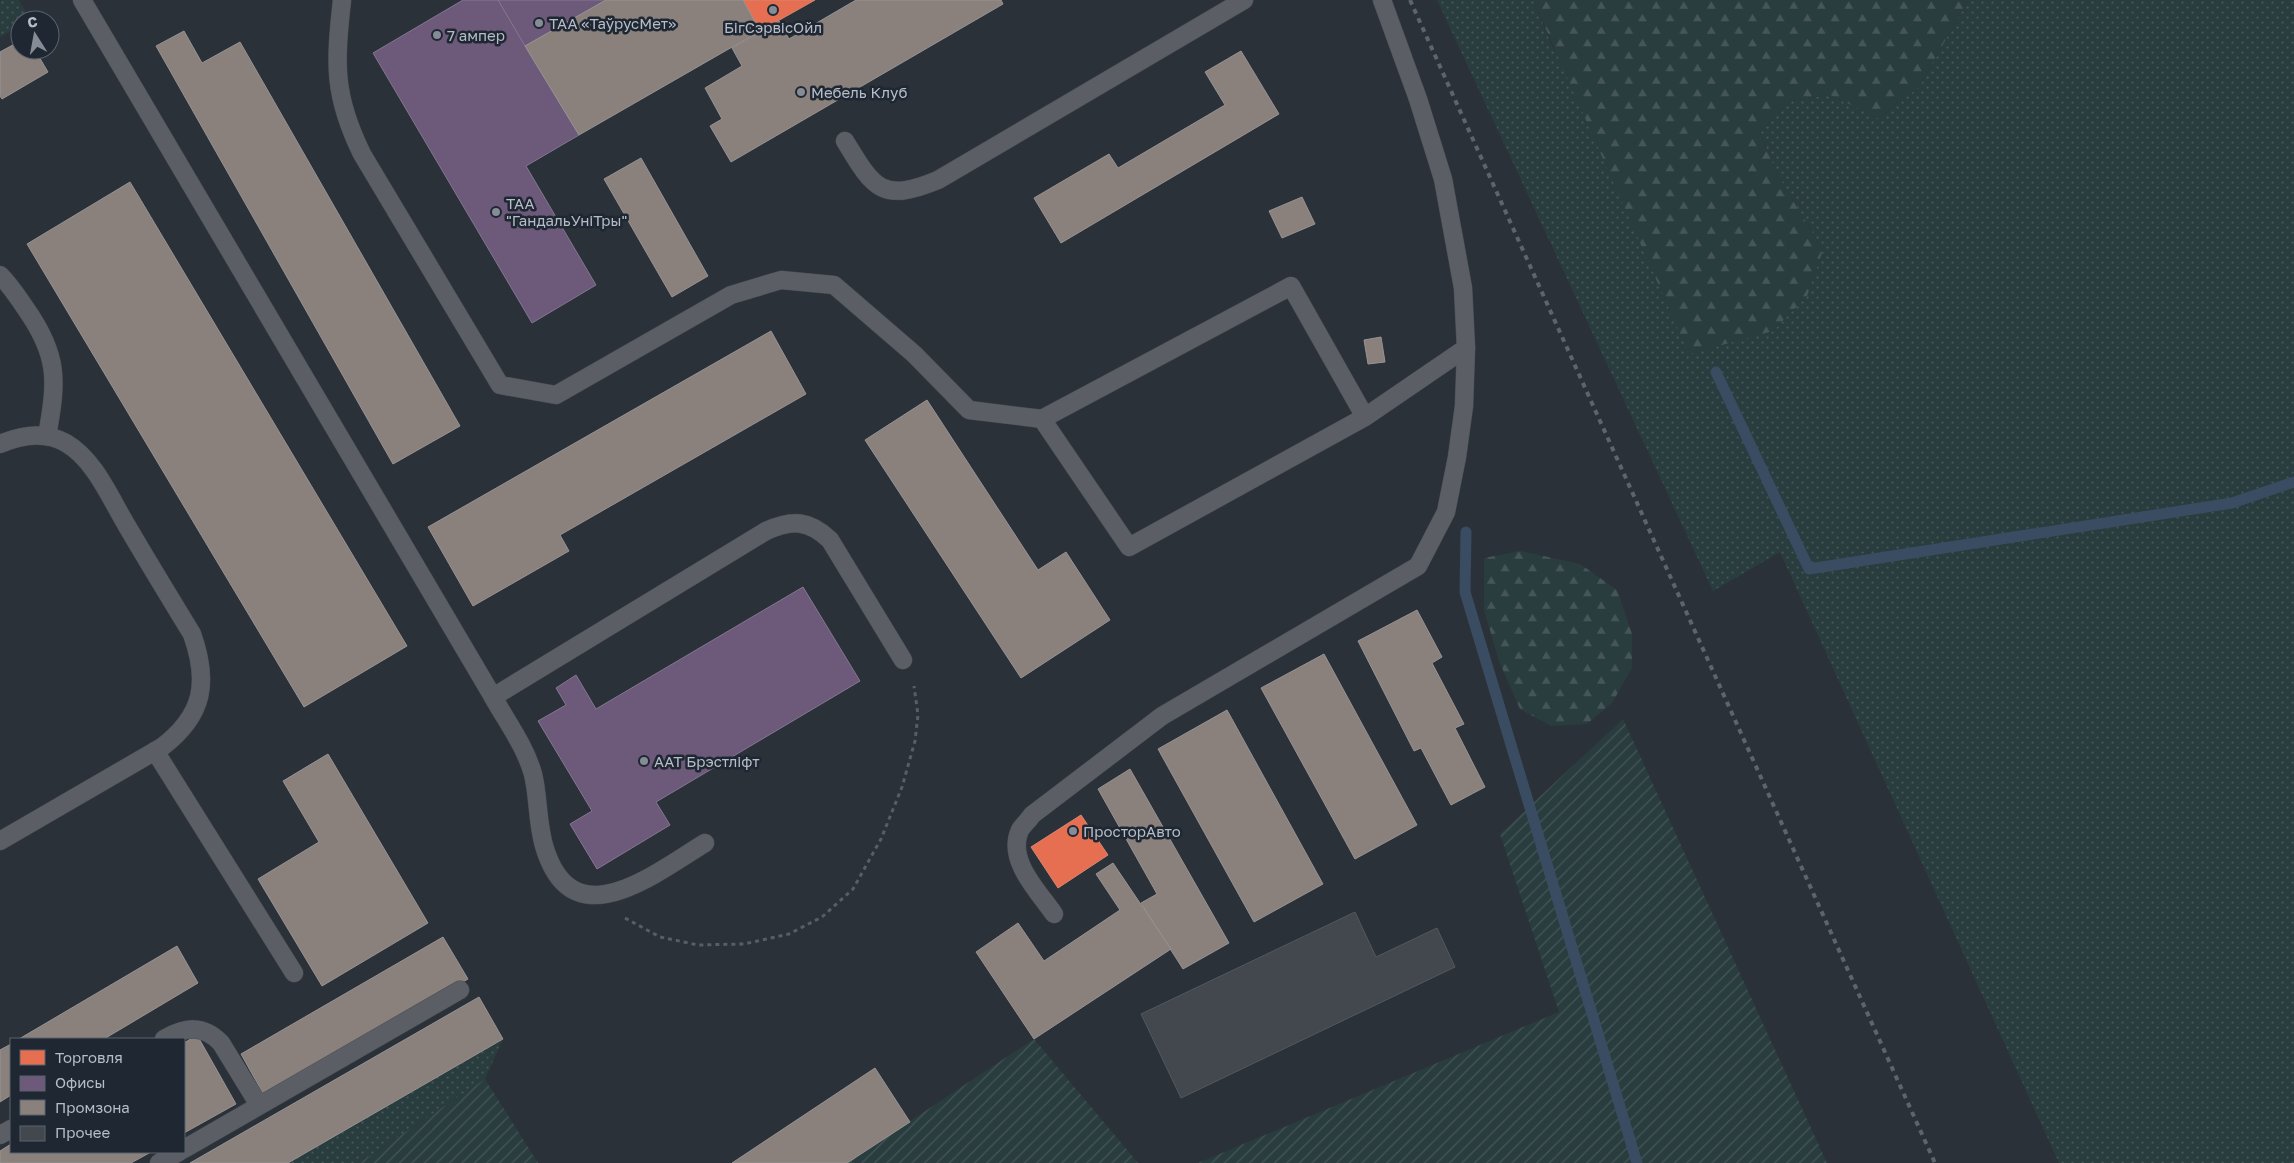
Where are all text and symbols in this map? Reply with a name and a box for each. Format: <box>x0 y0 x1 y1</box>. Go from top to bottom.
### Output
marker: БігСэрвісОйл <box>767 4 779 16</box>
north arrow <box>10 10 60 60</box>
text: С <box>26 12 39 31</box>
place label: ТАА «ТаўрусМет» <box>549 14 676 32</box>
marker: ТАА «ТаўрусМет» <box>533 17 545 29</box>
place label: БігСэрвісОйл <box>724 18 822 36</box>
place label: 7 ампер <box>447 26 505 44</box>
marker: 7 ампер <box>431 29 443 41</box>
place label: Мебель Клуб <box>811 83 907 101</box>
marker: Мебель Клуб <box>795 86 807 98</box>
place label: ТАА "ГандальУніТры" <box>506 194 627 229</box>
marker: ТАА "ГандальУніТры" <box>490 206 502 218</box>
place label: ААТ Брэстліфт <box>654 752 760 770</box>
marker: ААТ Брэстліфт <box>638 755 650 767</box>
place label: ПросторАвто <box>1083 822 1181 840</box>
marker: ПросторАвто <box>1067 825 1079 837</box>
legend <box>10 1038 185 1153</box>
text: Торговля <box>55 1048 123 1066</box>
text: Офисы <box>55 1073 105 1091</box>
text: Промзона <box>55 1098 130 1116</box>
text: Прочее <box>55 1123 111 1141</box>

